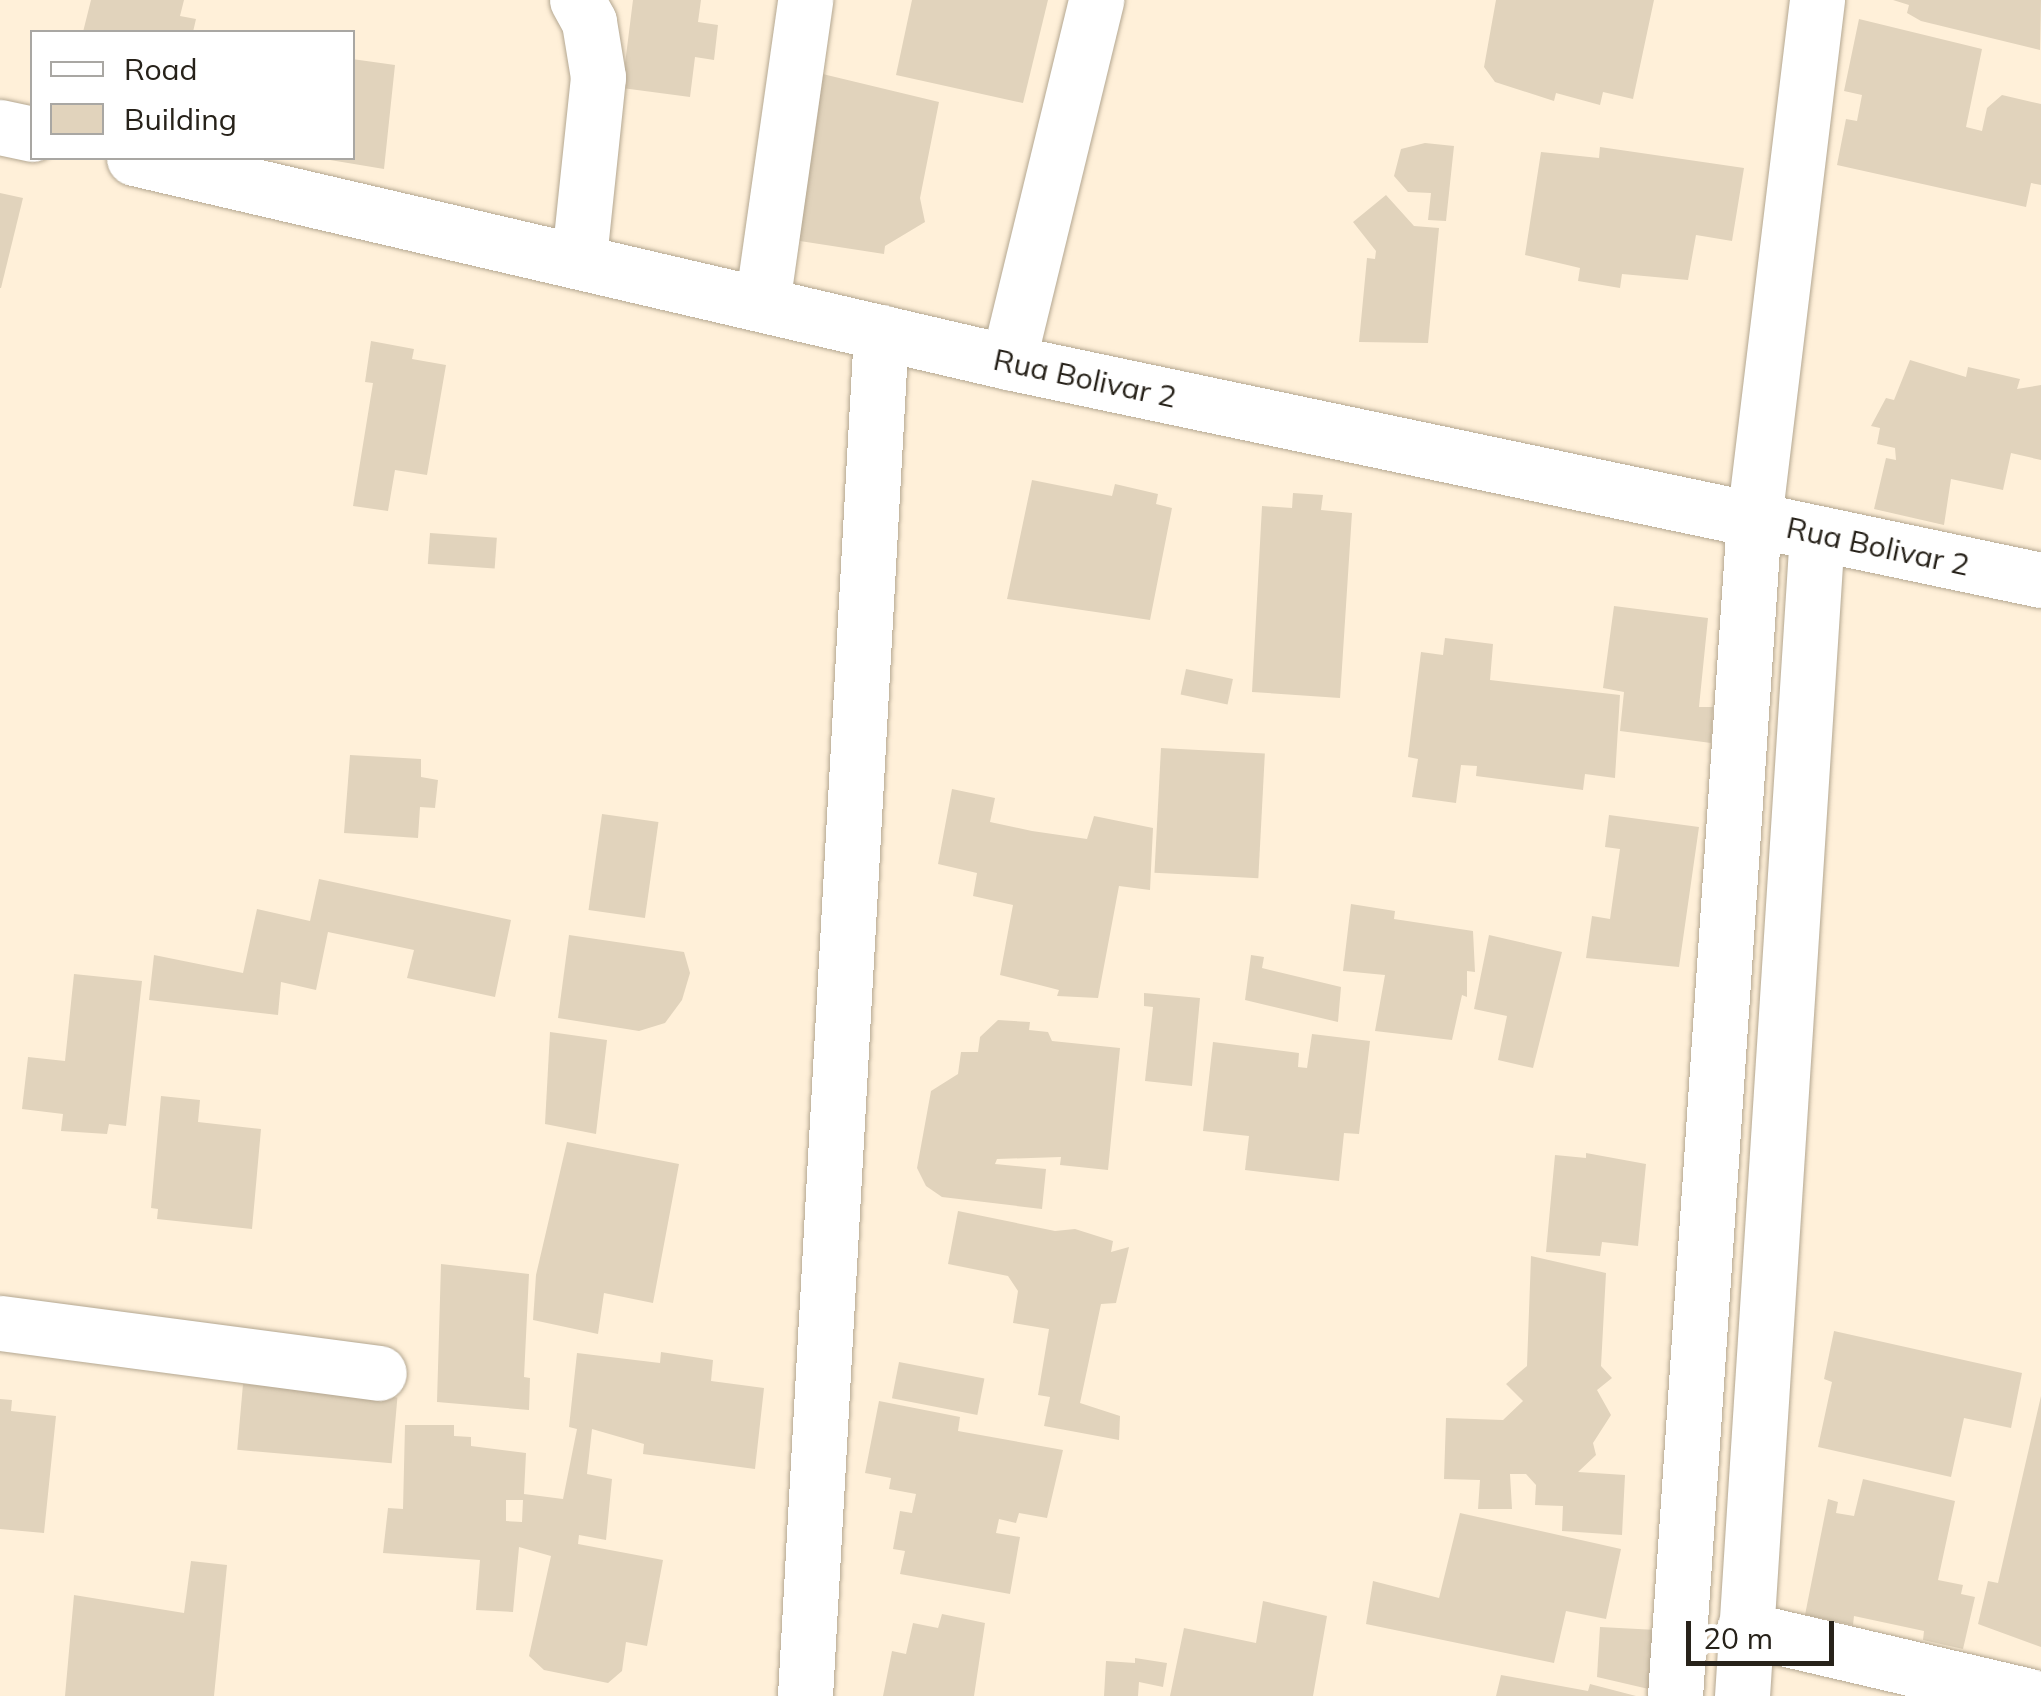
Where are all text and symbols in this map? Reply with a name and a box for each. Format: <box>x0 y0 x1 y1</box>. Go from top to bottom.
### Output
legend <box>30 30 355 160</box>
text: Road <box>124 50 198 88</box>
text: Building <box>124 100 237 138</box>
street label: Rua Bolivar 2 <box>990 341 1180 415</box>
street label: Rua Bolivar 2 <box>1783 509 1973 583</box>
scale bar <box>1691 1601 1838 1663</box>
text: 20 m <box>1703 1619 1773 1657</box>

